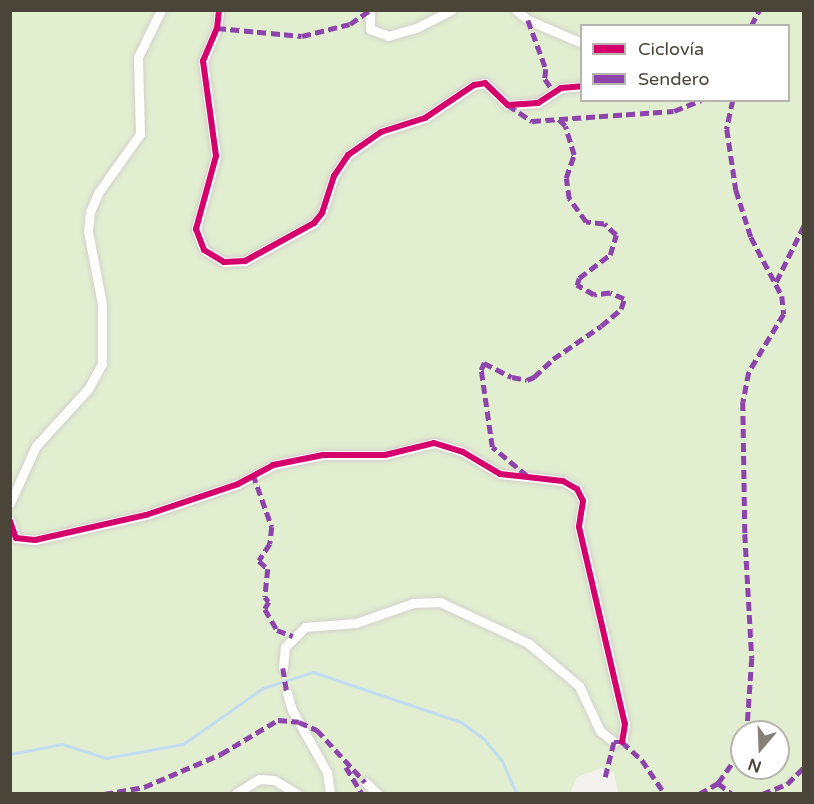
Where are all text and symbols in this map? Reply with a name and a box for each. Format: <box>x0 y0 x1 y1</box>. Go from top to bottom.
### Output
legend <box>580 24 790 102</box>
text: Ciclovía <box>638 38 704 60</box>
text: Sendero <box>638 68 709 90</box>
north arrow <box>730 720 790 780</box>
text: N <box>745 754 764 777</box>

